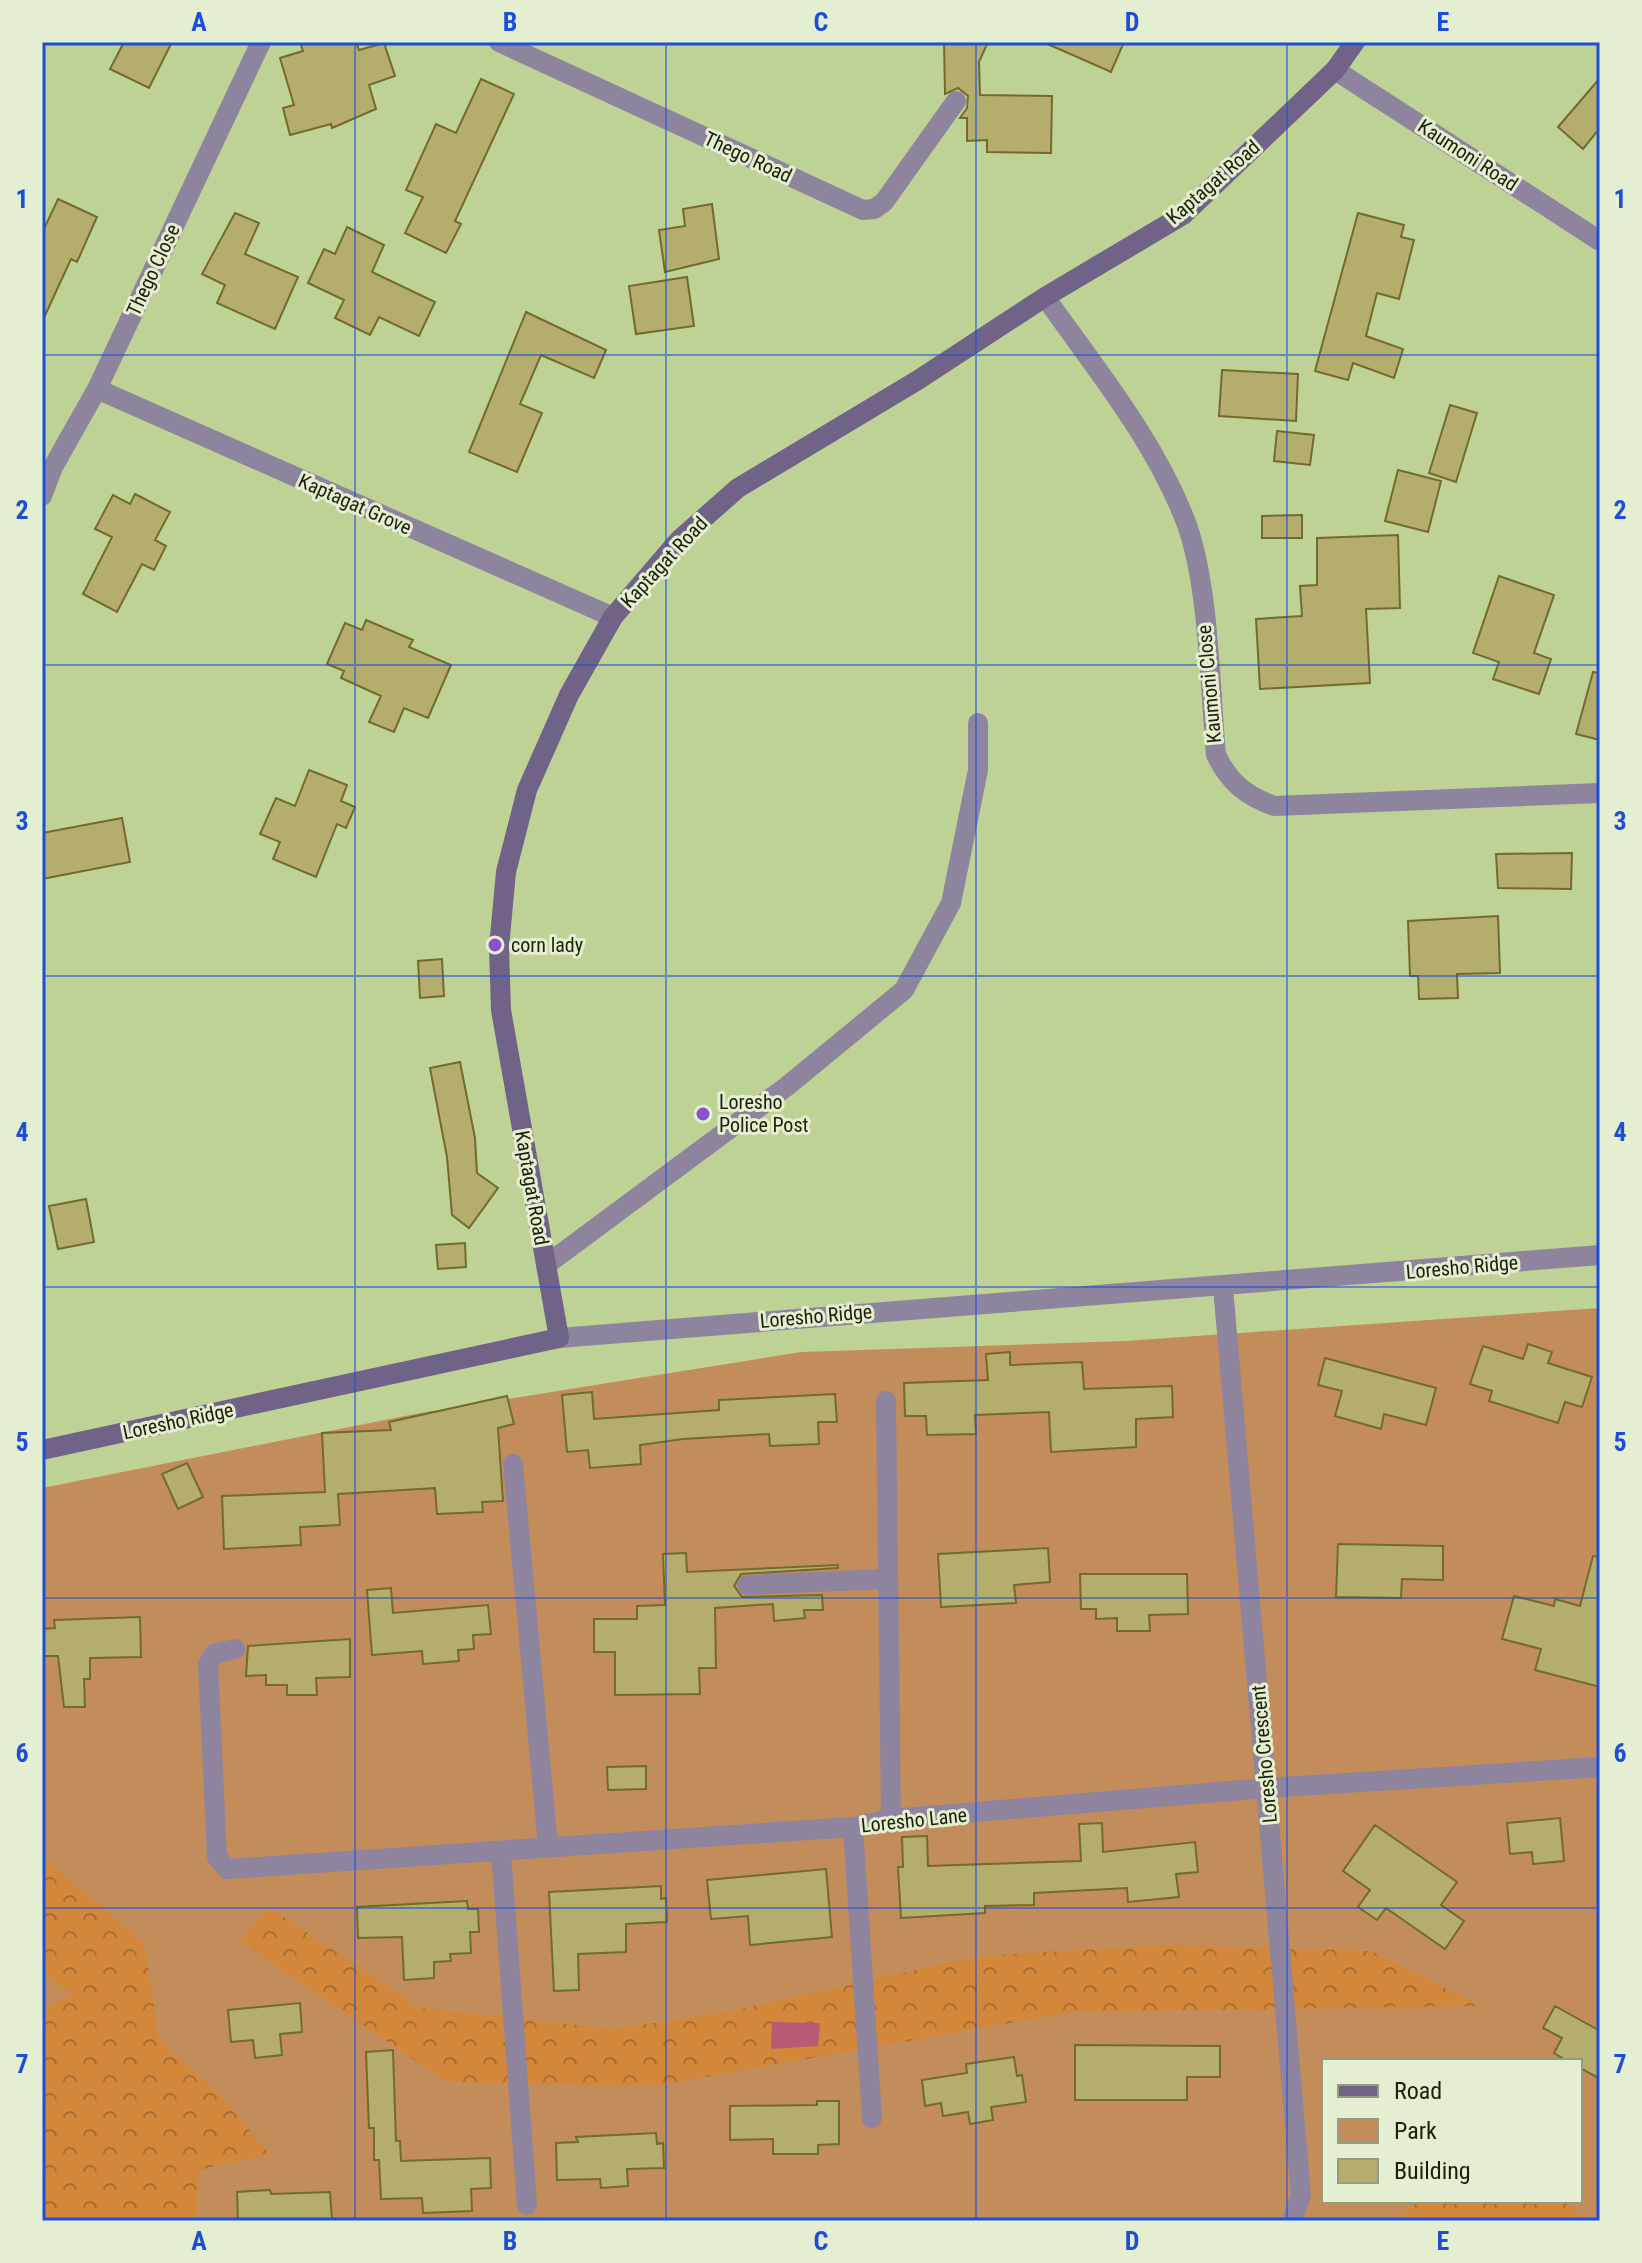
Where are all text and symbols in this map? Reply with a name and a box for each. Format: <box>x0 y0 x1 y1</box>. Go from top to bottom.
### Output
text: A <box>191 7 207 37</box>
text: B <box>503 7 517 37</box>
text: C <box>814 7 829 37</box>
text: D <box>1125 7 1139 37</box>
text: E <box>1437 7 1450 37</box>
street label: Kaumoni Road <box>1414 114 1522 196</box>
street label: Thego Road <box>700 126 796 188</box>
street label: Kaptagat Road <box>1161 135 1265 229</box>
text: 1 <box>15 184 29 214</box>
text: 1 <box>1613 184 1627 214</box>
street label: Thego Close <box>121 220 185 320</box>
street label: Kaptagat Grove <box>295 468 415 540</box>
text: 2 <box>15 495 29 525</box>
text: 2 <box>1613 495 1627 525</box>
street label: Kaptagat Road <box>616 511 712 613</box>
street label: Kaumoni Close <box>1192 624 1226 744</box>
text: 3 <box>15 806 29 836</box>
text: 3 <box>1613 806 1627 836</box>
place label: corn lady <box>511 933 583 957</box>
marker: corn lady <box>486 936 504 954</box>
place label: Loresho Police Post <box>719 1090 808 1137</box>
marker: Loresho Police Post <box>694 1105 712 1123</box>
text: 4 <box>15 1117 29 1147</box>
text: 4 <box>1613 1117 1627 1147</box>
street label: Kaptagat Road <box>510 1129 554 1247</box>
street label: Loresho Ridge <box>1405 1250 1519 1284</box>
street label: Loresho Ridge <box>759 1299 873 1333</box>
street label: Loresho Ridge <box>120 1398 236 1444</box>
text: 5 <box>15 1427 29 1457</box>
text: 5 <box>1613 1427 1627 1457</box>
street label: Loresho Crescent <box>1246 1684 1282 1824</box>
text: 6 <box>15 1738 29 1768</box>
text: 6 <box>1613 1738 1627 1768</box>
street label: Loresho Lane <box>860 1803 968 1837</box>
text: 7 <box>15 2049 29 2079</box>
text: 7 <box>1613 2049 1627 2079</box>
legend <box>1322 2059 1582 2203</box>
text: Road <box>1394 2077 1442 2105</box>
text: Park <box>1394 2117 1437 2145</box>
text: Building <box>1394 2157 1471 2185</box>
text: A <box>191 2226 207 2256</box>
text: B <box>503 2226 517 2256</box>
text: C <box>814 2226 829 2256</box>
text: D <box>1125 2226 1139 2256</box>
text: E <box>1437 2226 1450 2256</box>

